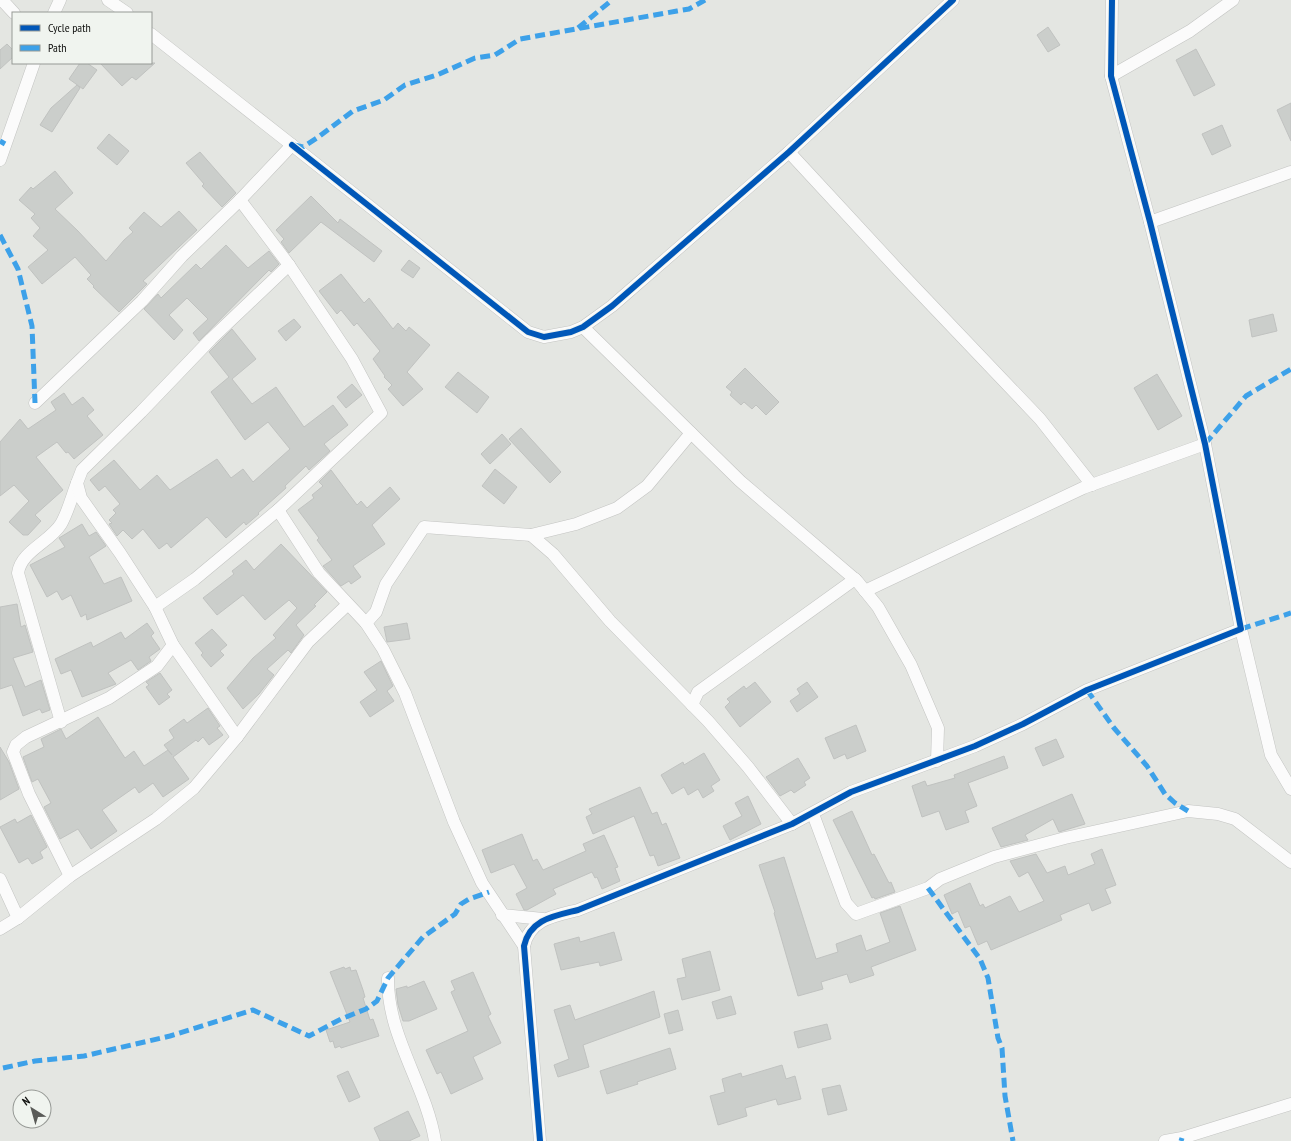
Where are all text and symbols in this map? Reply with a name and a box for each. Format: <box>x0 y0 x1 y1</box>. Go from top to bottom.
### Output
legend <box>12 12 152 64</box>
text: Cycle path <box>48 20 91 35</box>
text: Path <box>48 40 66 55</box>
north arrow <box>12 1089 52 1129</box>
text: N <box>19 1094 33 1108</box>

